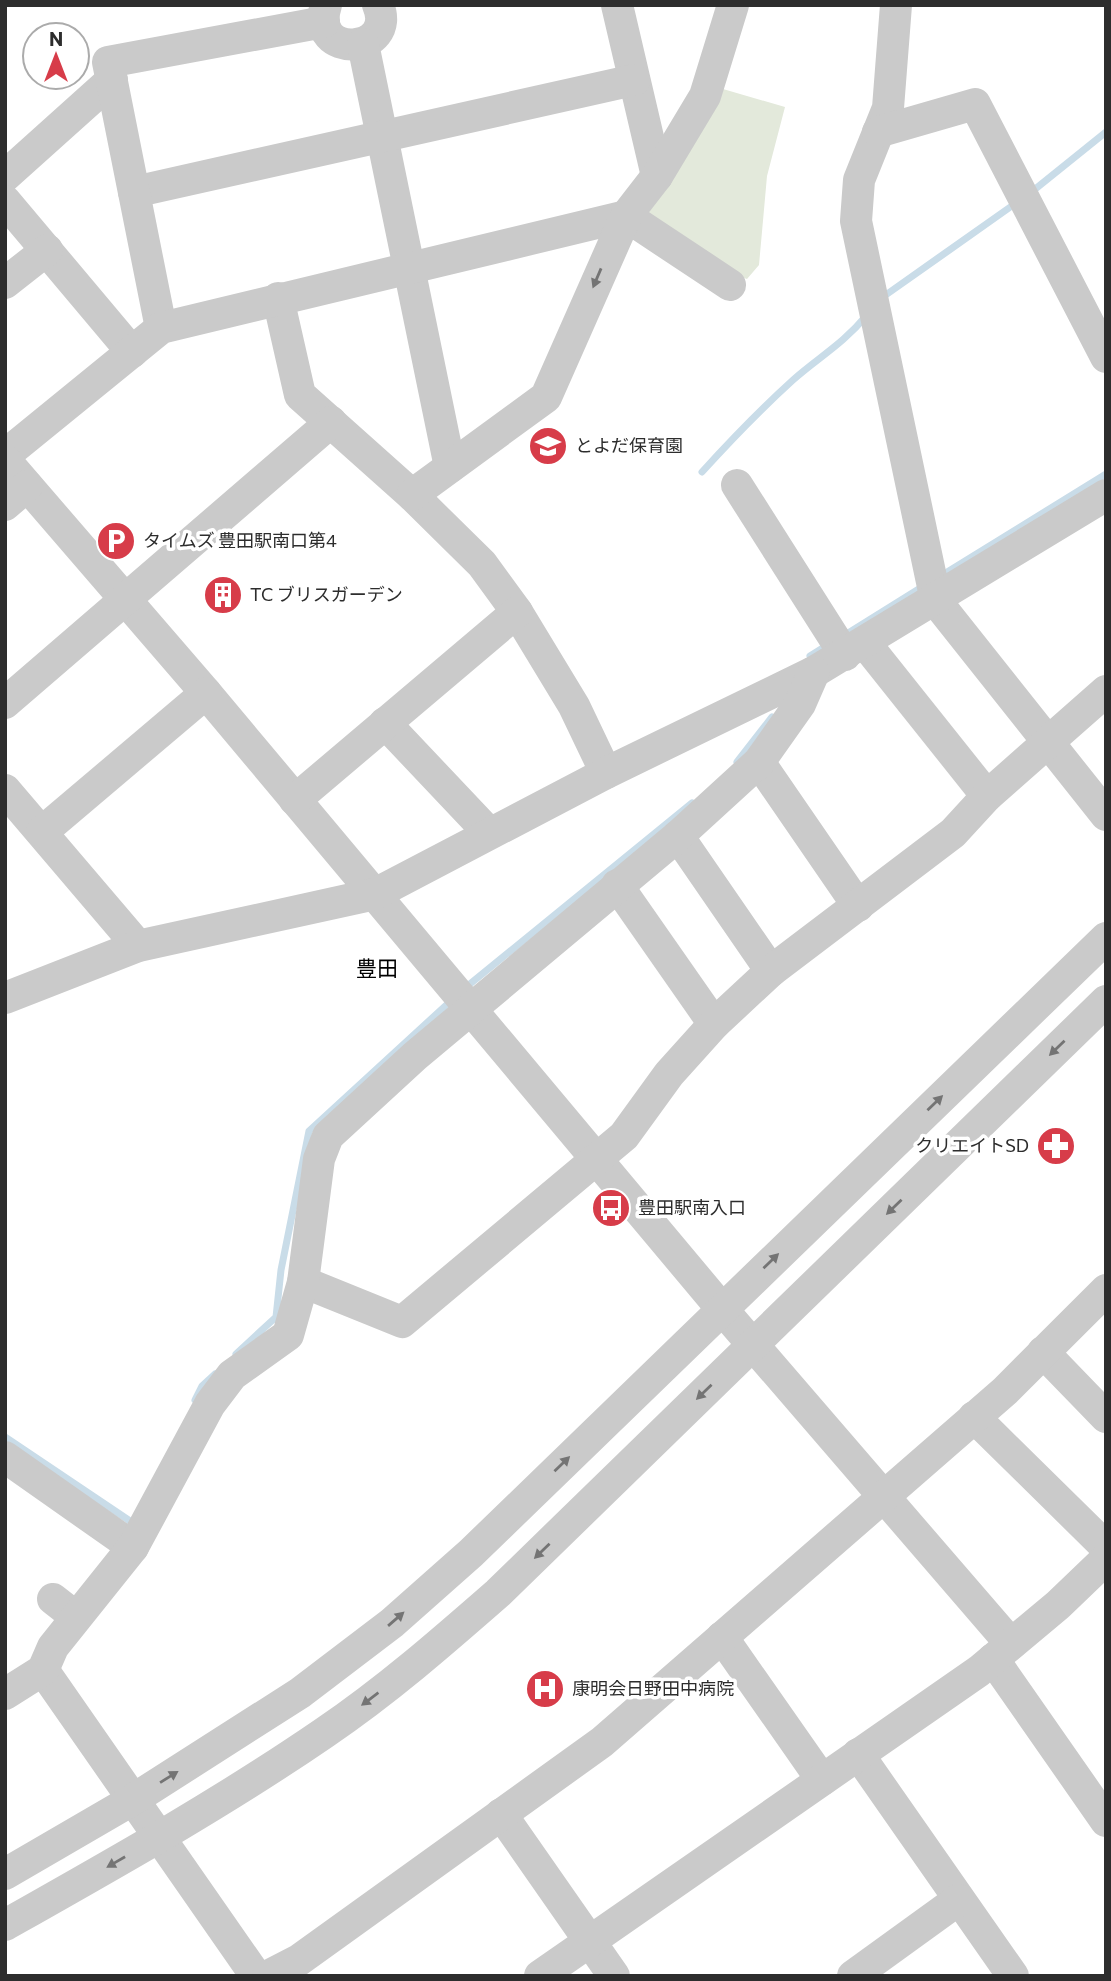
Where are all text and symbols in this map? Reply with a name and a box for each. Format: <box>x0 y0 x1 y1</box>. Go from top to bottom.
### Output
north arrow <box>21 21 91 91</box>
text: N <box>49 27 63 50</box>
one-way arrow <box>591 268 603 288</box>
school or university icon: とよだ保育園 <box>527 425 569 467</box>
place label: とよだ保育園 <box>575 434 683 456</box>
parking icon: タイムズ 豊田駅南口第4 <box>95 520 137 562</box>
place label: タイムズ 豊田駅南口第4 <box>143 529 337 551</box>
building icon: TC ブリスガーデン <box>202 574 244 616</box>
place label: TC ブリスガーデン <box>250 583 403 605</box>
district label: 豊田 <box>356 955 398 980</box>
one-way arrow <box>1049 1040 1066 1056</box>
one-way arrow <box>926 1096 943 1112</box>
pharmacy icon: クリエイトSD <box>1035 1125 1077 1167</box>
place label: クリエイトSD <box>915 1134 1029 1156</box>
bus stop icon: 豊田駅南入口 <box>590 1187 632 1229</box>
place label: 豊田駅南入口 <box>638 1196 746 1218</box>
one-way arrow <box>886 1199 903 1215</box>
one-way arrow <box>762 1254 779 1270</box>
one-way arrow <box>696 1383 713 1400</box>
one-way arrow <box>554 1456 571 1473</box>
one-way arrow <box>533 1542 550 1559</box>
one-way arrow <box>387 1612 405 1627</box>
hospital icon: 康明会日野田中病院 <box>524 1668 566 1710</box>
place label: 康明会日野田中病院 <box>572 1677 734 1699</box>
one-way arrow <box>360 1692 379 1706</box>
one-way arrow <box>160 1770 179 1783</box>
one-way arrow <box>107 1855 126 1868</box>

